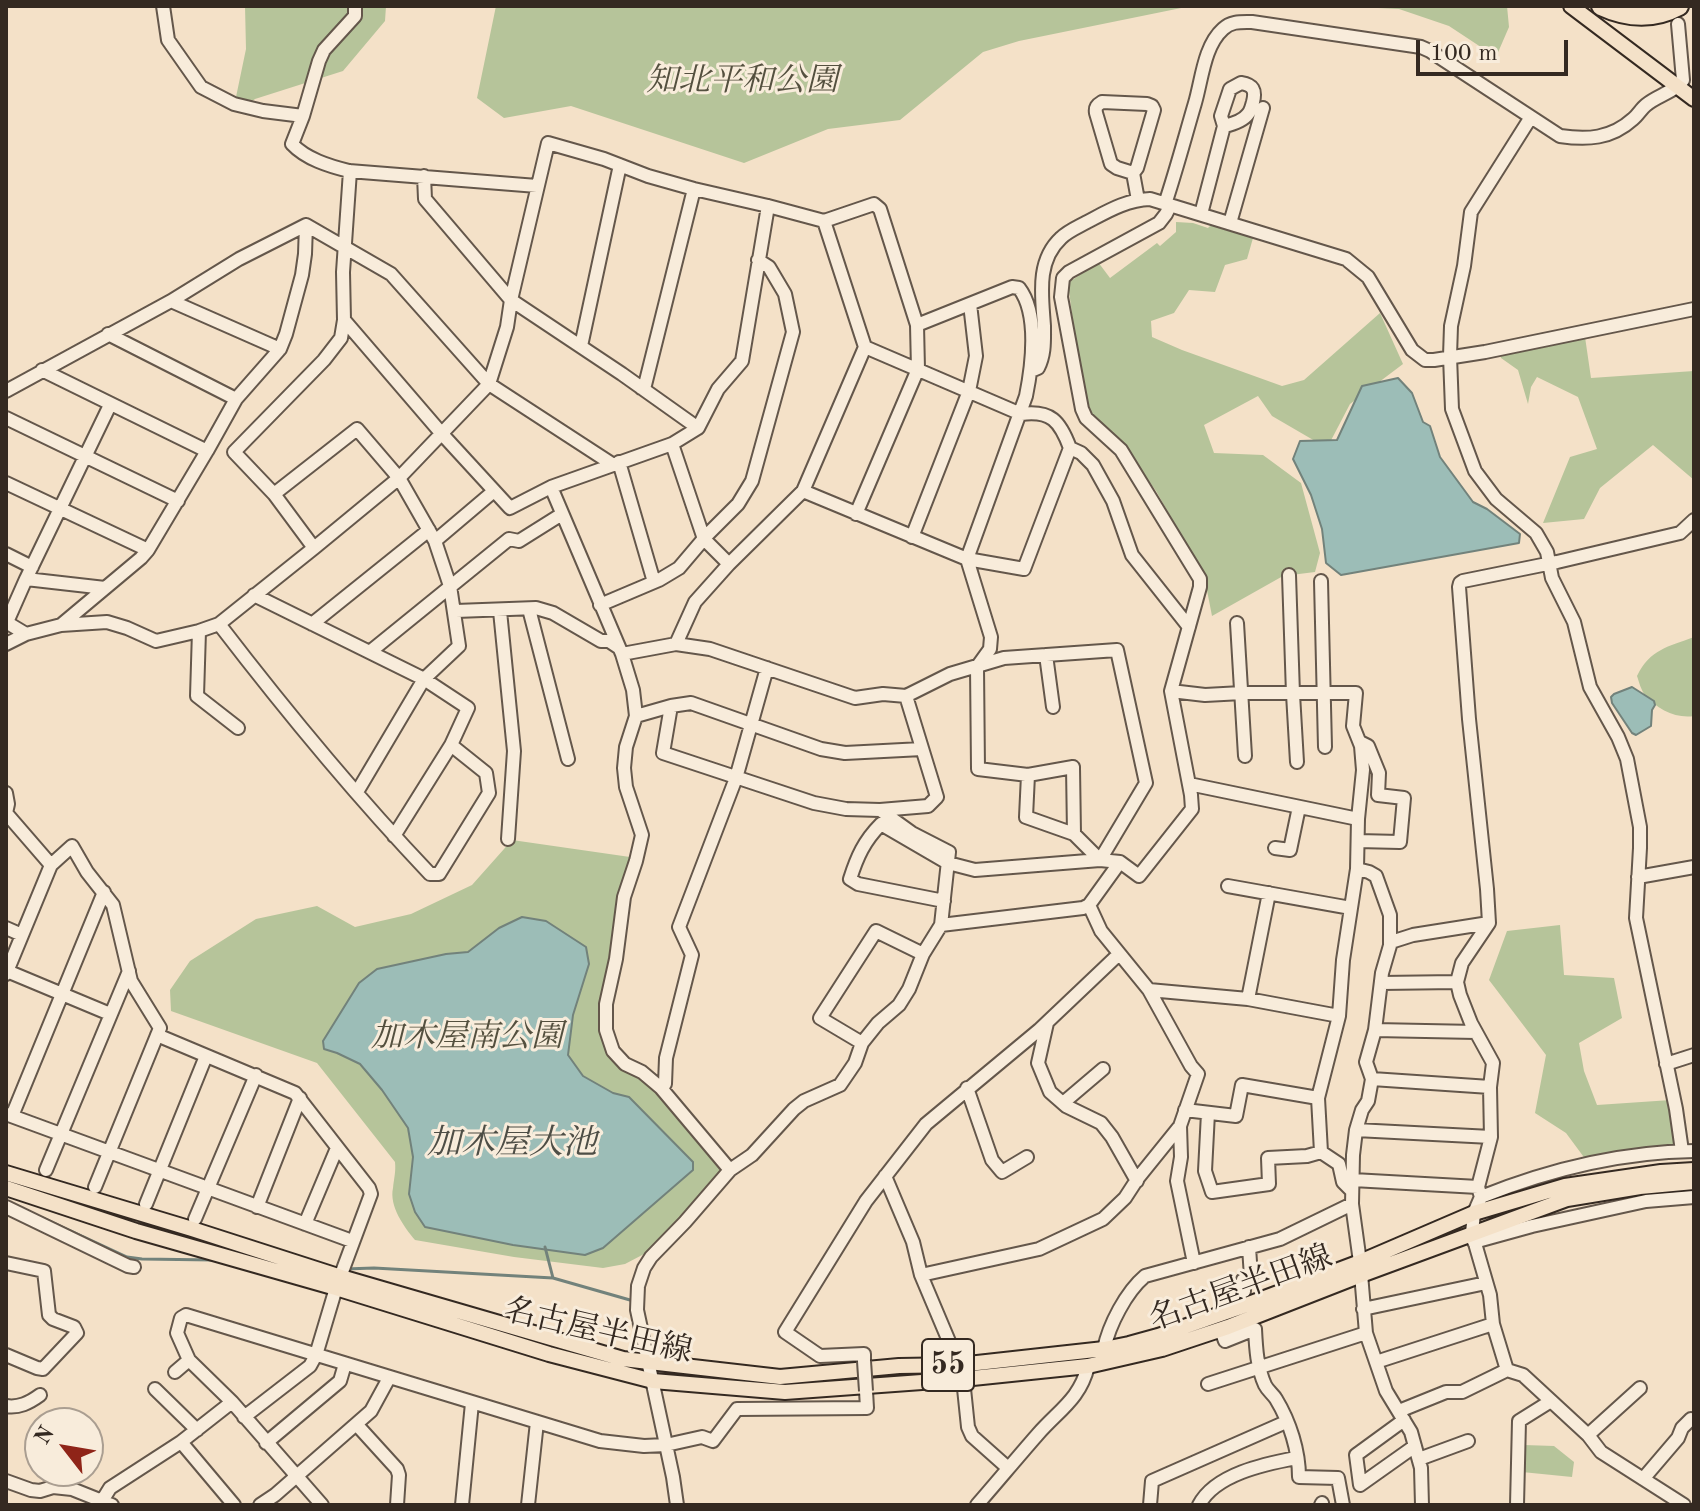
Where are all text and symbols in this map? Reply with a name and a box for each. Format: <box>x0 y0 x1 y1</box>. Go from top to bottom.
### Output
scale bar <box>1420 24 1572 74</box>
text: 100 m <box>1430 42 1498 66</box>
park label: 知北平和公園 <box>646 63 838 101</box>
park label: 加木屋南公園 <box>371 1019 563 1057</box>
water label: 加木屋大池 <box>427 1124 597 1164</box>
street label: 名古屋半田線 <box>1144 1238 1338 1340</box>
street label: 名古屋半田線 <box>500 1292 696 1372</box>
road number: 55 <box>922 1339 974 1391</box>
north arrow <box>24 1407 104 1487</box>
text: N <box>31 1423 59 1449</box>

